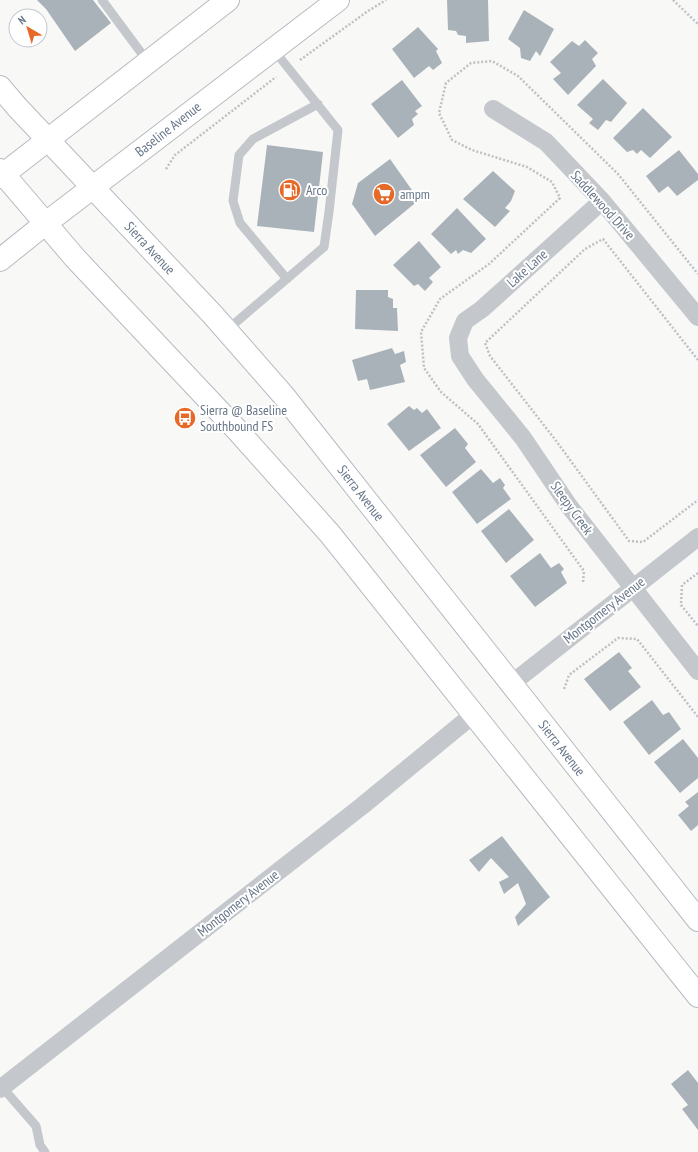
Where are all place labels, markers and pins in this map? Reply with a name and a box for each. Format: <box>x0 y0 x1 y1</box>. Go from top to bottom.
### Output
fuel station icon: Arco <box>277 177 303 203</box>
place label: Arco <box>306 181 327 199</box>
supermarket icon: ampm <box>371 181 397 207</box>
place label: ampm <box>400 185 430 203</box>
place label: Sierra @ Baseline Southbound FS <box>200 401 287 435</box>
bus stop icon: Sierra @ Baseline Southbound FS <box>172 405 198 431</box>

